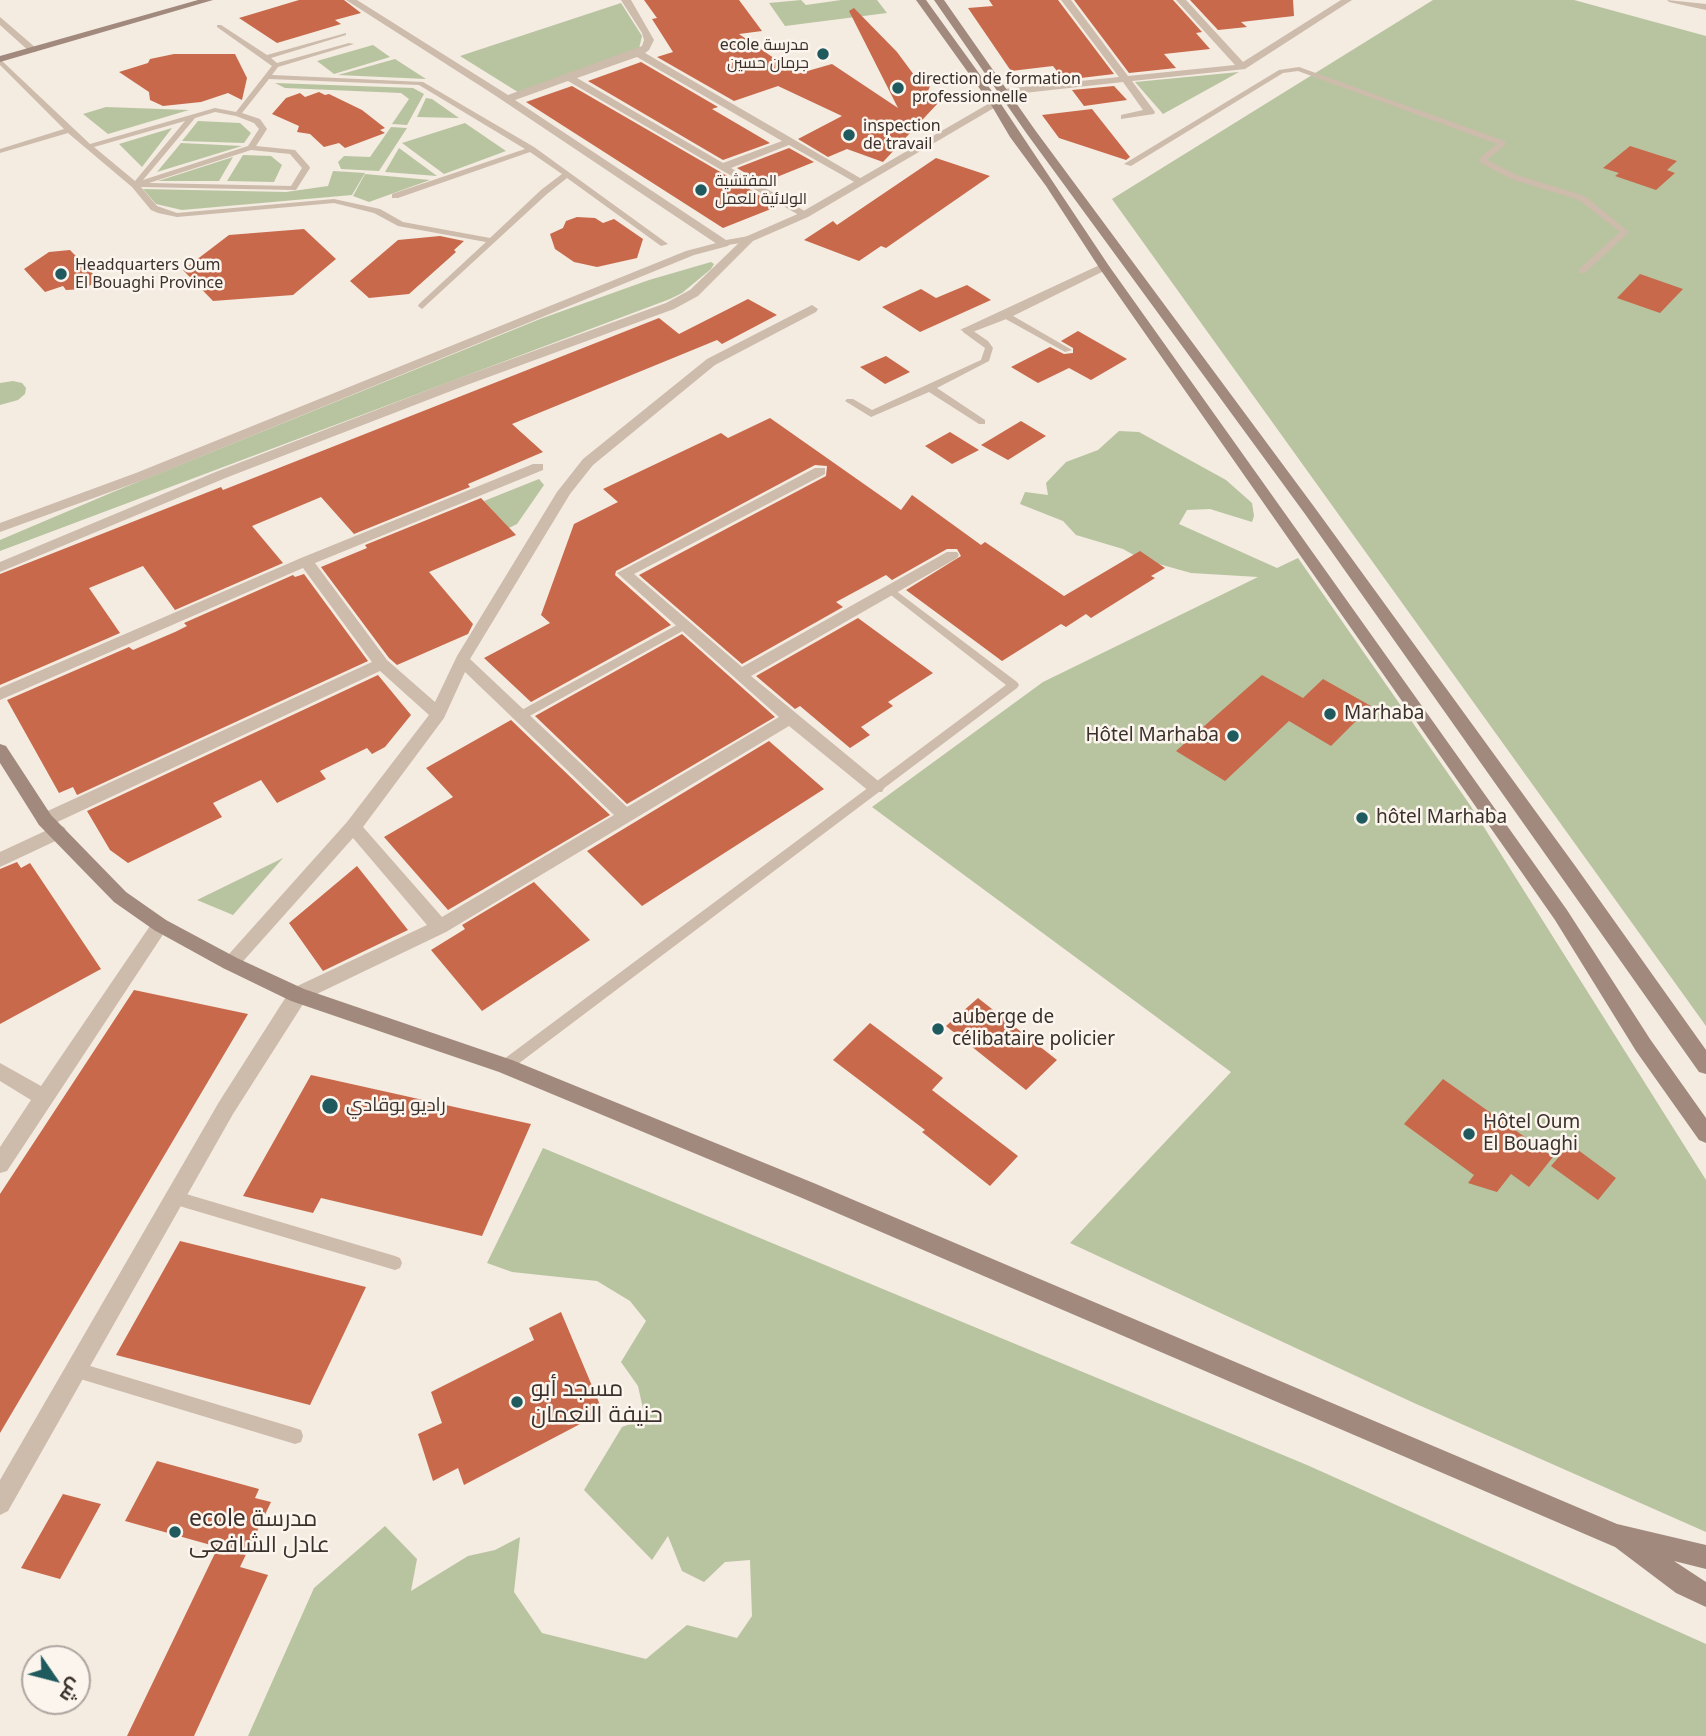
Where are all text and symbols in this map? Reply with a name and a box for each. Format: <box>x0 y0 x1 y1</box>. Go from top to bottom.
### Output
place label: ecole مدرسة جرمان حسين <box>720 35 809 73</box>
marker: ecole مدرسة جرمان حسين <box>815 46 831 62</box>
place label: direction de formation professionnelle <box>912 69 1081 107</box>
marker: direction de formation professionnelle <box>890 80 906 96</box>
place label: inspection de travail <box>863 116 941 154</box>
marker: inspection de travail <box>841 127 857 143</box>
place label: المفتشية الولائية للعمل <box>715 171 807 209</box>
marker: المفتشية الولائية للعمل <box>693 182 709 198</box>
place label: Headquarters Oum El Bouaghi Province <box>75 255 223 293</box>
marker: Headquarters Oum El Bouaghi Province <box>53 266 69 282</box>
place label: Marhaba <box>1344 703 1424 725</box>
marker: Marhaba <box>1322 706 1338 722</box>
place label: Hôtel Marhaba <box>1086 725 1219 747</box>
marker: Hôtel Marhaba <box>1225 728 1241 744</box>
place label: hôtel Marhaba <box>1376 807 1507 829</box>
marker: hôtel Marhaba <box>1354 810 1370 826</box>
place label: auberge de célibataire policier <box>952 1007 1115 1051</box>
marker: auberge de célibataire policier <box>930 1021 946 1037</box>
place label: راديو بوقادي <box>346 1095 446 1117</box>
marker: راديو بوقادي <box>320 1096 340 1116</box>
place label: Hôtel Oum El Bouaghi <box>1483 1112 1580 1156</box>
marker: Hôtel Oum El Bouaghi <box>1461 1126 1477 1142</box>
place label: مسجد أبو حنيفة النعمان <box>531 1375 663 1429</box>
marker: مسجد أبو حنيفة النعمان <box>509 1394 525 1410</box>
place label: ecole مدرسة عادل الشافعى <box>189 1505 330 1559</box>
marker: ecole مدرسة عادل الشافعى <box>167 1524 183 1540</box>
north arrow <box>21 1645 91 1715</box>
text: ش <box>54 1673 89 1708</box>

